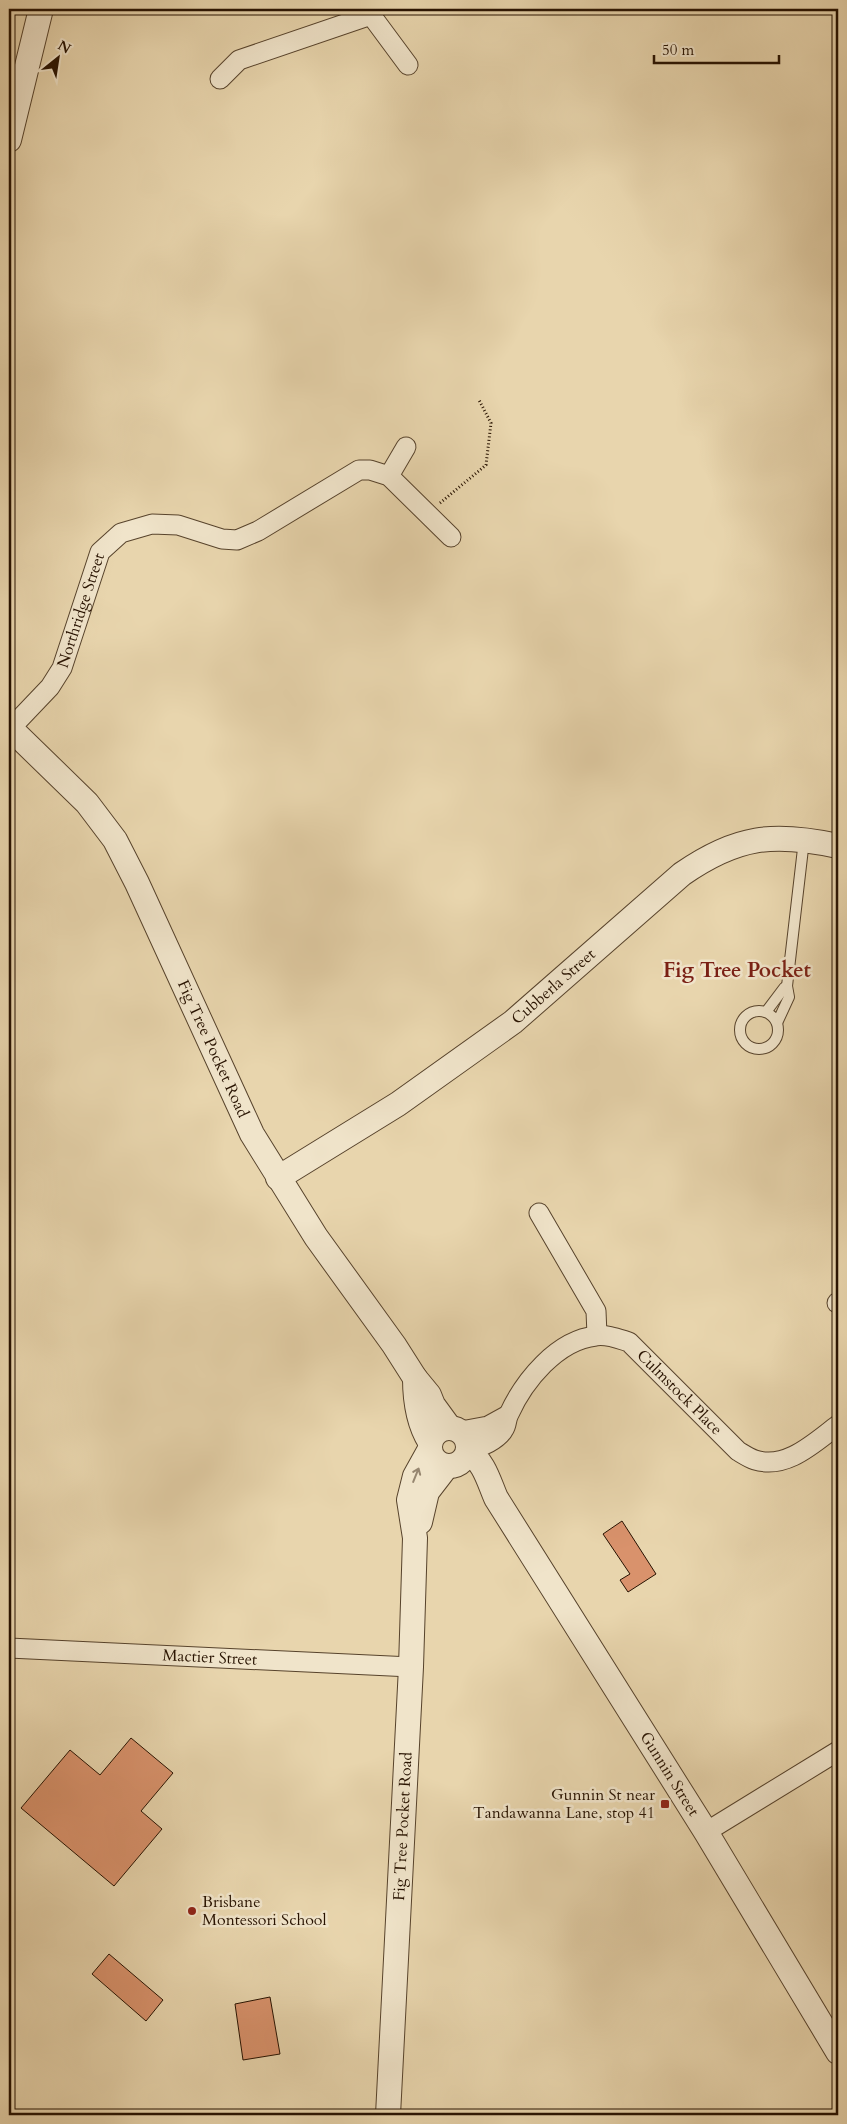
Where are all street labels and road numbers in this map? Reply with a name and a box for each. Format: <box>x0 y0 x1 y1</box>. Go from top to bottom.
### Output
street label: Northridge Street <box>52 550 110 671</box>
street label: Cubberla Street <box>507 944 600 1029</box>
street label: Fig Tree Pocket Road <box>172 976 254 1122</box>
street label: Culmstock Place <box>632 1345 727 1440</box>
street label: Mactier Street <box>162 1644 258 1671</box>
street label: Gunnin Street <box>635 1728 704 1821</box>
street label: Fig Tree Pocket Road <box>388 1751 418 1901</box>

